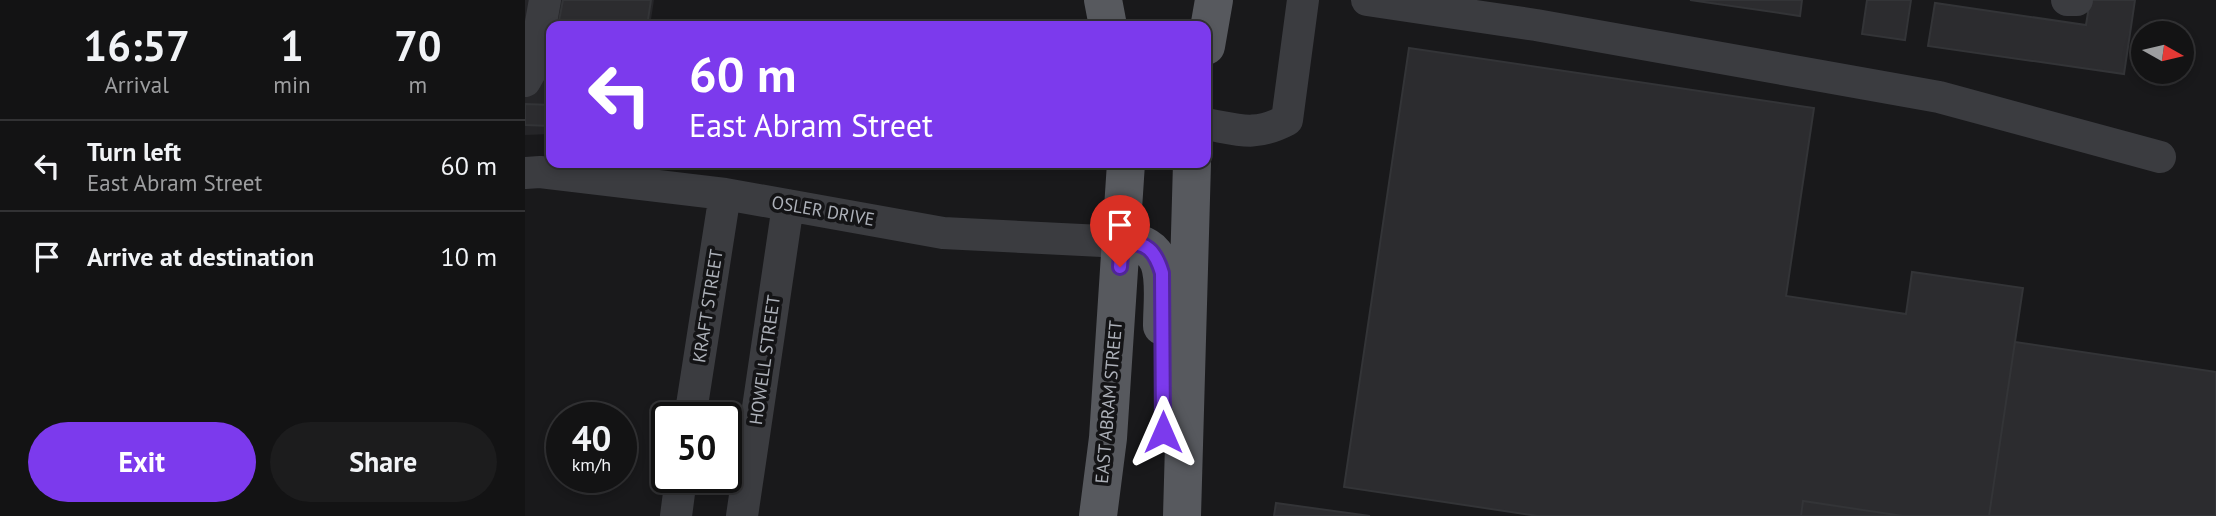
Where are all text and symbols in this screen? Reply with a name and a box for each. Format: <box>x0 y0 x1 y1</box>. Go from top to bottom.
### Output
text: 16:57 <box>83 18 190 73</box>
text: 1 <box>280 18 304 73</box>
text: 70 <box>394 18 442 73</box>
north arrow <box>2131 21 2195 84</box>
map controls <box>2131 21 2194 84</box>
text: 60 m <box>689 42 796 106</box>
icon: left <box>574 49 665 140</box>
text: Arrival <box>104 70 169 99</box>
text: min <box>273 70 311 99</box>
text: m <box>408 70 427 99</box>
text: East Abram Street <box>689 104 933 146</box>
text: Turn left <box>87 135 181 168</box>
icon: left <box>28 147 66 185</box>
text: 60 m <box>441 149 497 182</box>
text: East Abram Street <box>87 168 262 197</box>
street label: OSLER DRIVE <box>770 190 876 231</box>
pin <box>1090 195 1150 267</box>
icon: arrive <box>1101 206 1139 244</box>
icon: arrive <box>28 238 66 276</box>
text: Arrive at destination <box>87 240 314 273</box>
text: 10 m <box>441 240 497 273</box>
street label: KRAFT STREET <box>687 247 728 364</box>
street label: HOWELL STREET <box>744 294 785 426</box>
street label: EAST ABRAM STREET <box>1090 319 1127 484</box>
position arrow <box>1126 395 1200 469</box>
speed limit sign: 50 <box>651 402 742 493</box>
text: 40 <box>572 415 611 461</box>
button: Exit <box>28 422 256 502</box>
button: Share <box>270 422 497 502</box>
text: km/h <box>572 453 611 476</box>

